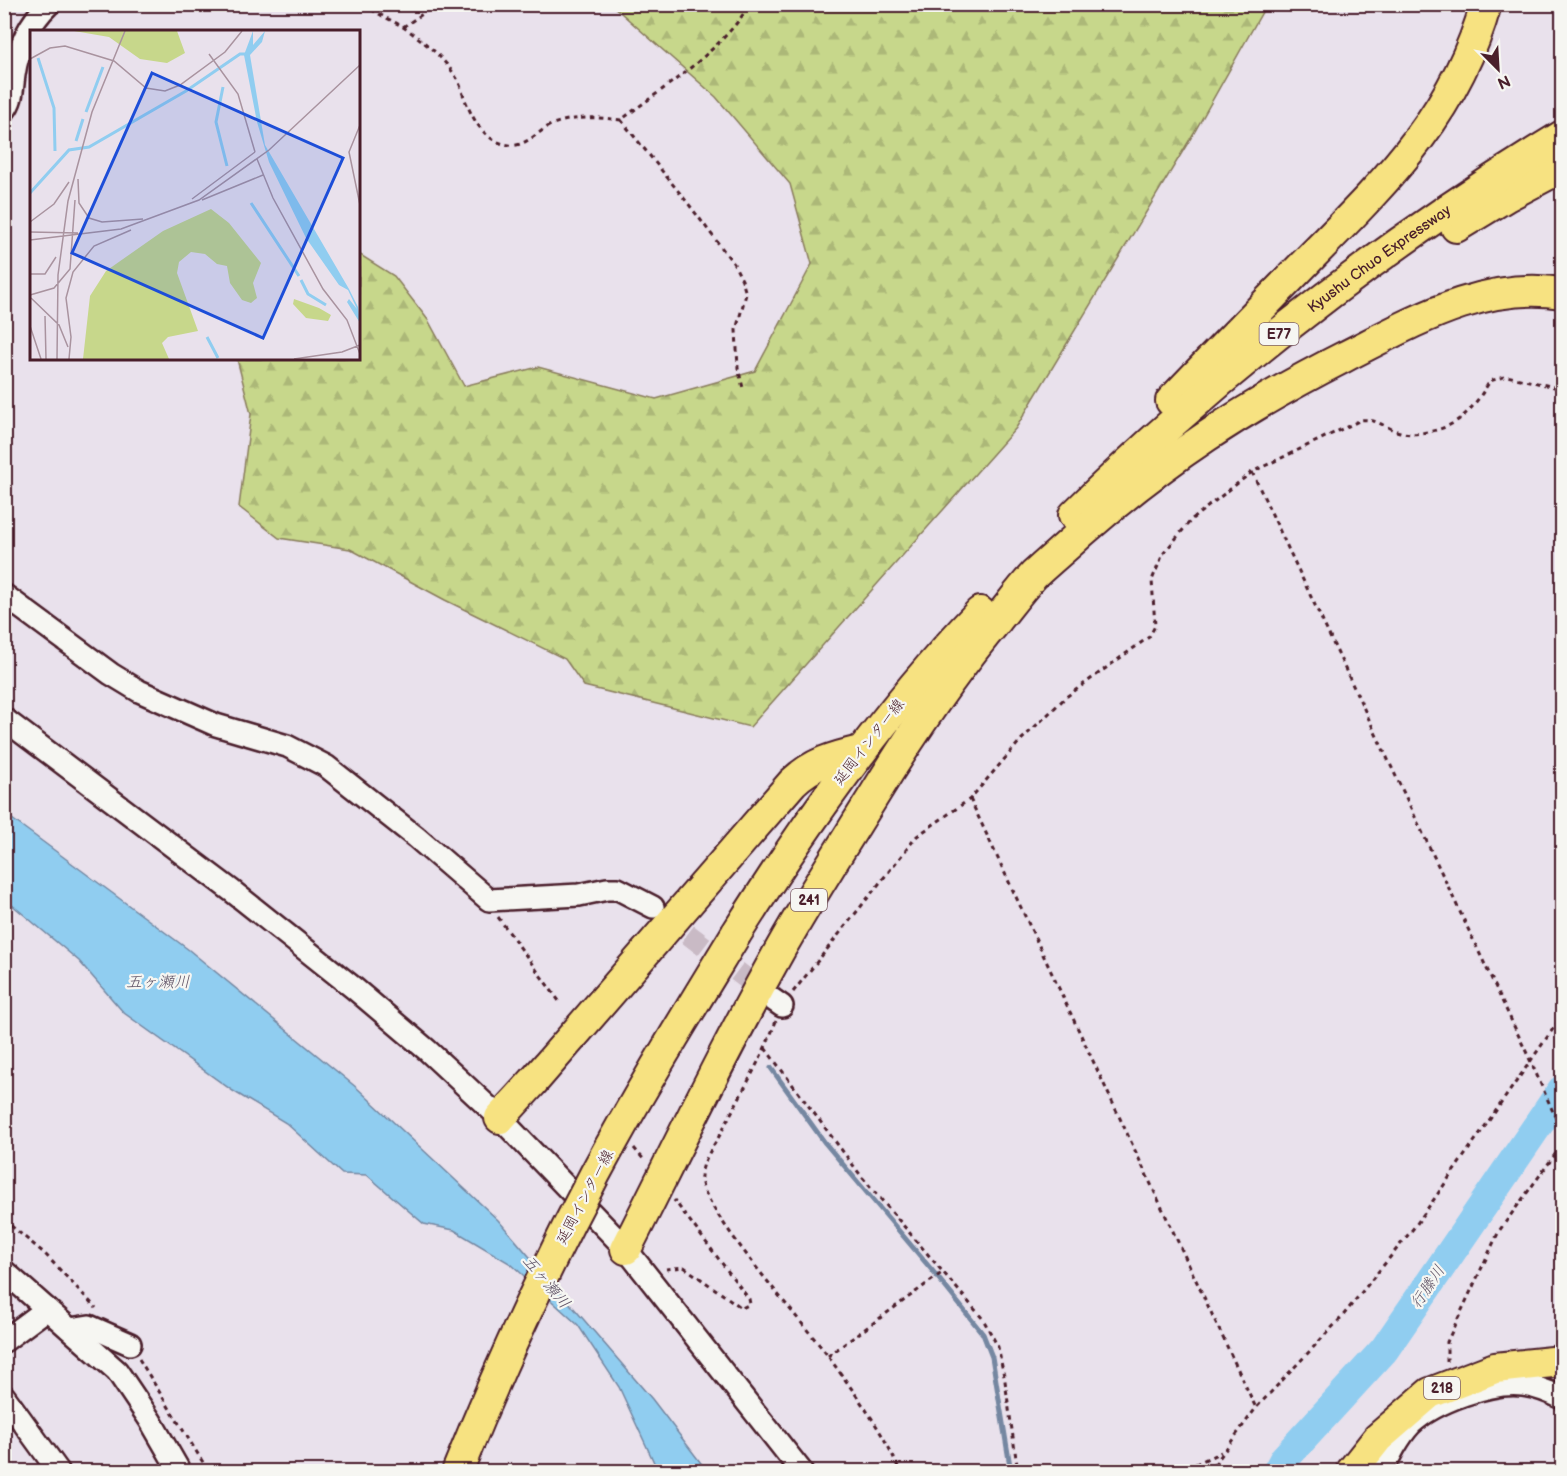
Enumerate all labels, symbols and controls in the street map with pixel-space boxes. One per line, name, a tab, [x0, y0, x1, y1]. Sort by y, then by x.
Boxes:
inset map	[30, 30, 360, 360]
north arrow	[1468, 39, 1528, 99]
text: N	[1494, 70, 1513, 92]
street label: Kyushu Chuo Expressway	[1304, 200, 1455, 317]
road number: E77	[1260, 323, 1298, 345]
street label: 延岡インター線	[829, 695, 909, 789]
road number: 241	[791, 889, 827, 911]
water label: 五ヶ瀬川	[126, 973, 190, 992]
street label: 延岡インター線	[552, 1146, 618, 1248]
water label: 五ヶ瀬川	[518, 1251, 574, 1313]
water label: 行縢川	[1407, 1262, 1449, 1312]
road number: 218	[1424, 1377, 1460, 1399]

